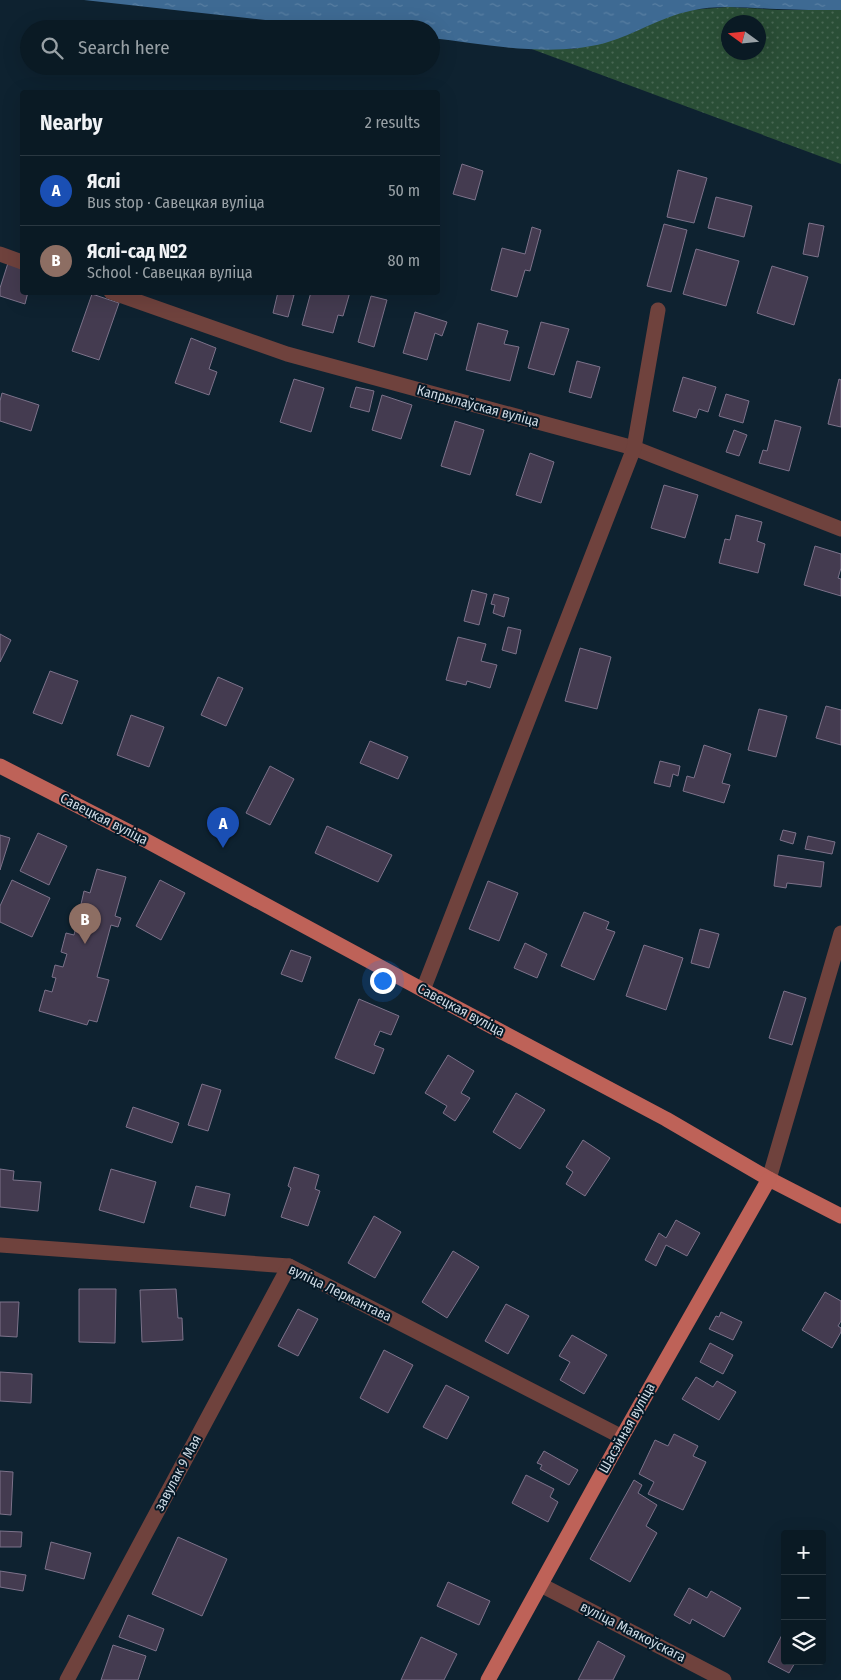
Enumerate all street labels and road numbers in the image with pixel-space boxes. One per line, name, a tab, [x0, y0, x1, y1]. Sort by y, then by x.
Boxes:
street label: Капрылаўская вуліца	[415, 382, 541, 431]
street label: Савецкая вуліца	[57, 790, 151, 849]
street label: Савецкая вуліца	[414, 980, 508, 1040]
street label: вуліца Лермантава	[286, 1261, 394, 1325]
street label: Шасэйная вуліца	[595, 1380, 659, 1476]
street label: завулак 9 Мая	[151, 1432, 205, 1514]
street label: вуліца Маякоўскага	[578, 1598, 689, 1666]

